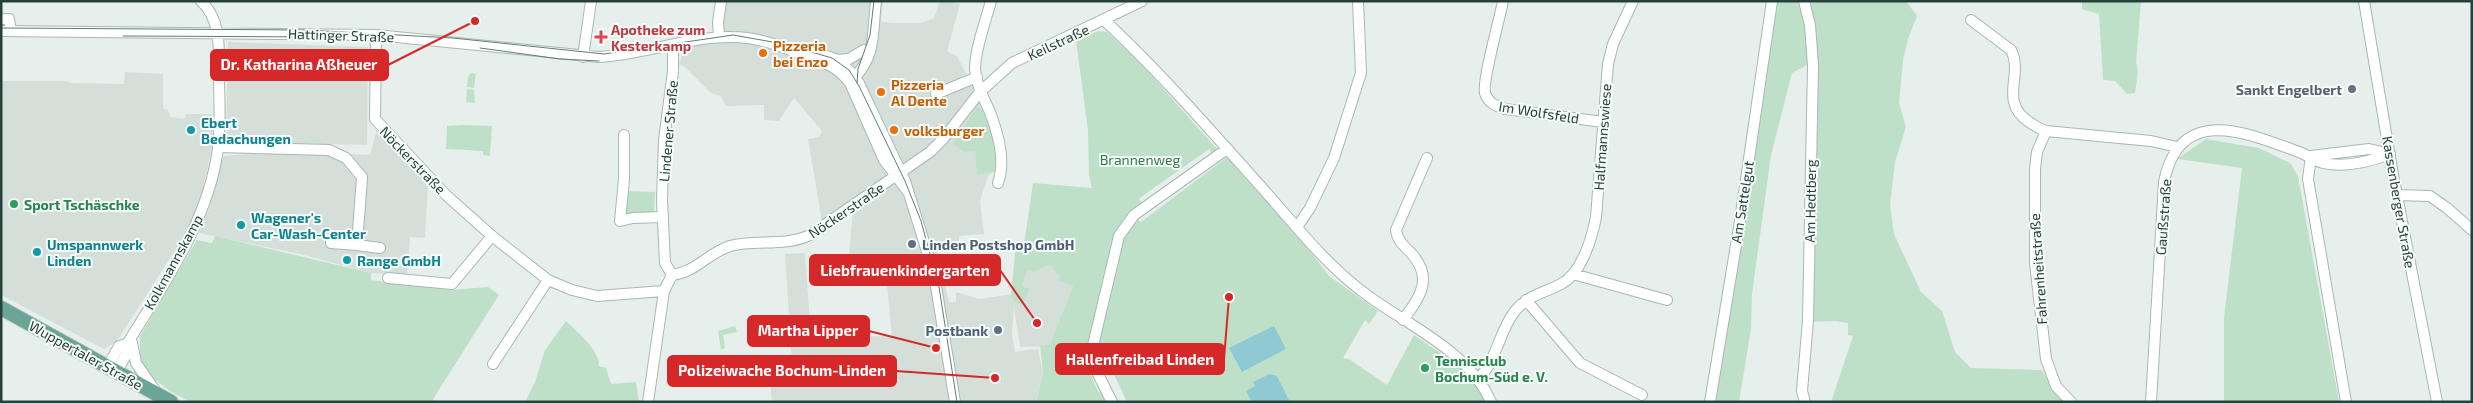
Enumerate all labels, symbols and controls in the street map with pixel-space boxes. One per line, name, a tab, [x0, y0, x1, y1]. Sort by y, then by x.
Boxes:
street label: Keilstraße	[1025, 20, 1091, 64]
place label: Apotheke zum Kesterkamp	[611, 21, 705, 54]
street label: Hattinger Straße	[288, 25, 394, 45]
marker: Apotheke zum Kesterkamp	[595, 31, 607, 43]
place label: Pizzeria bei Enzo	[773, 37, 828, 70]
marker: Pizzeria bei Enzo	[757, 47, 769, 59]
callout: Dr. Katharina Aßheuer	[211, 50, 388, 80]
text: Dr. Katharina Aßheuer	[220, 55, 378, 73]
place label: Pizzeria Al Dente	[891, 76, 947, 109]
street label: Lindener Straße	[655, 80, 681, 182]
place label: Sankt Engelbert	[2236, 81, 2342, 98]
street label: Halfmannswiese	[1590, 83, 1614, 191]
marker: Sankt Engelbert	[2346, 83, 2358, 95]
marker: Pizzeria Al Dente	[875, 86, 887, 98]
street label: Im Wolfsfeld	[1498, 97, 1580, 127]
place label: Ebert Bedachungen	[201, 114, 291, 147]
place label: volksburger	[904, 122, 984, 139]
street label: Nöckerstraße	[377, 123, 449, 197]
marker: Ebert Bedachungen	[185, 124, 197, 136]
marker: volksburger	[888, 124, 900, 136]
street label: Kassenberger Straße	[2379, 135, 2419, 269]
park label: Brannenweg	[1100, 151, 1181, 168]
street label: Am Hedtberg	[1801, 159, 1819, 243]
street label: Am Sattelgut	[1727, 160, 1757, 244]
street label: Gaußstraße	[2152, 178, 2174, 256]
street label: Nöckerstraße	[805, 179, 887, 241]
place label: Sport Tschäschke	[24, 196, 140, 213]
marker: Sport Tschäschke	[8, 198, 20, 210]
place label: Wagener's Car-Wash-Center	[251, 209, 366, 242]
street label: Kolkmannskamp	[140, 212, 206, 312]
street label: Fahrenheitstraße	[2026, 213, 2050, 325]
marker: Wagener's Car-Wash-Center	[235, 219, 247, 231]
place label: Umspannwerk Linden	[47, 236, 143, 269]
place label: Linden Postshop GmbH	[922, 236, 1074, 253]
marker: Linden Postshop GmbH	[906, 238, 918, 250]
marker: Umspannwerk Linden	[31, 246, 43, 258]
place label: Range GmbH	[357, 252, 441, 269]
marker: Range GmbH	[341, 254, 353, 266]
callout: Liebfrauenkindergarten	[810, 255, 1000, 285]
text: Liebfrauenkindergarten	[820, 261, 990, 279]
callout: Martha Lipper	[748, 316, 869, 346]
street label: Wuppertaler Straße	[26, 317, 146, 393]
text: Martha Lipper	[758, 321, 859, 339]
place label: Postbank	[925, 322, 988, 339]
marker: Postbank	[992, 324, 1004, 336]
callout: Hallenfreibad Linden	[1056, 344, 1224, 374]
text: Hallenfreibad Linden	[1066, 350, 1214, 368]
place label: Tennisclub Bochum-Süd e. V.	[1435, 352, 1548, 385]
callout: Polizeiwache Bochum-Linden	[668, 356, 896, 386]
text: Polizeiwache Bochum-Linden	[678, 361, 886, 379]
marker: Tennisclub Bochum-Süd e. V.	[1419, 362, 1431, 374]

